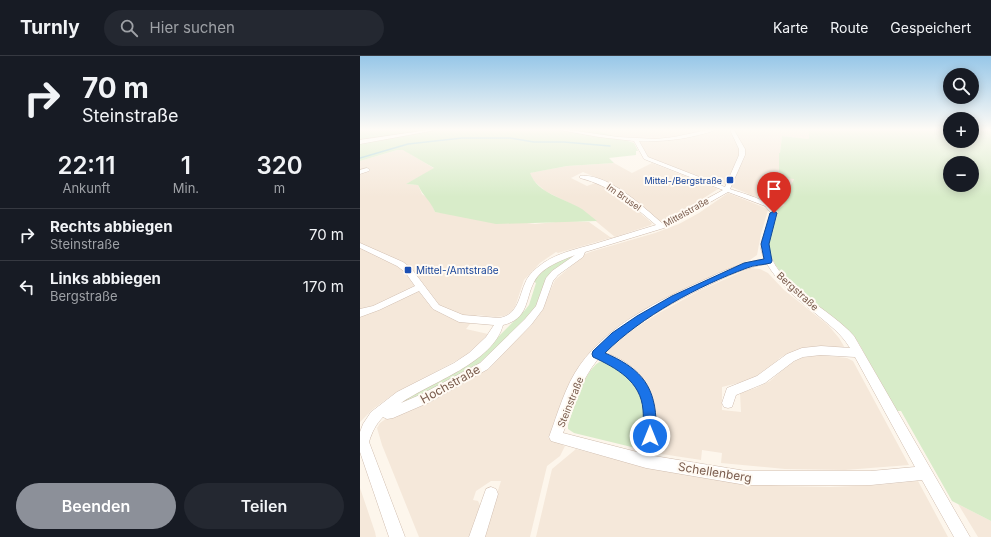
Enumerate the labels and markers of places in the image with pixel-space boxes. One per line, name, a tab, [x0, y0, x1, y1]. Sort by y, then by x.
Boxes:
pin	[757, 172, 791, 213]
place label: Mittel-/Bergstraße	[644, 175, 722, 186]
marker: Mittel-/Bergstraße	[725, 175, 735, 185]
place label: Mittel-/Amtstraße	[416, 264, 499, 276]
marker: Mittel-/Amtstraße	[403, 265, 413, 275]

